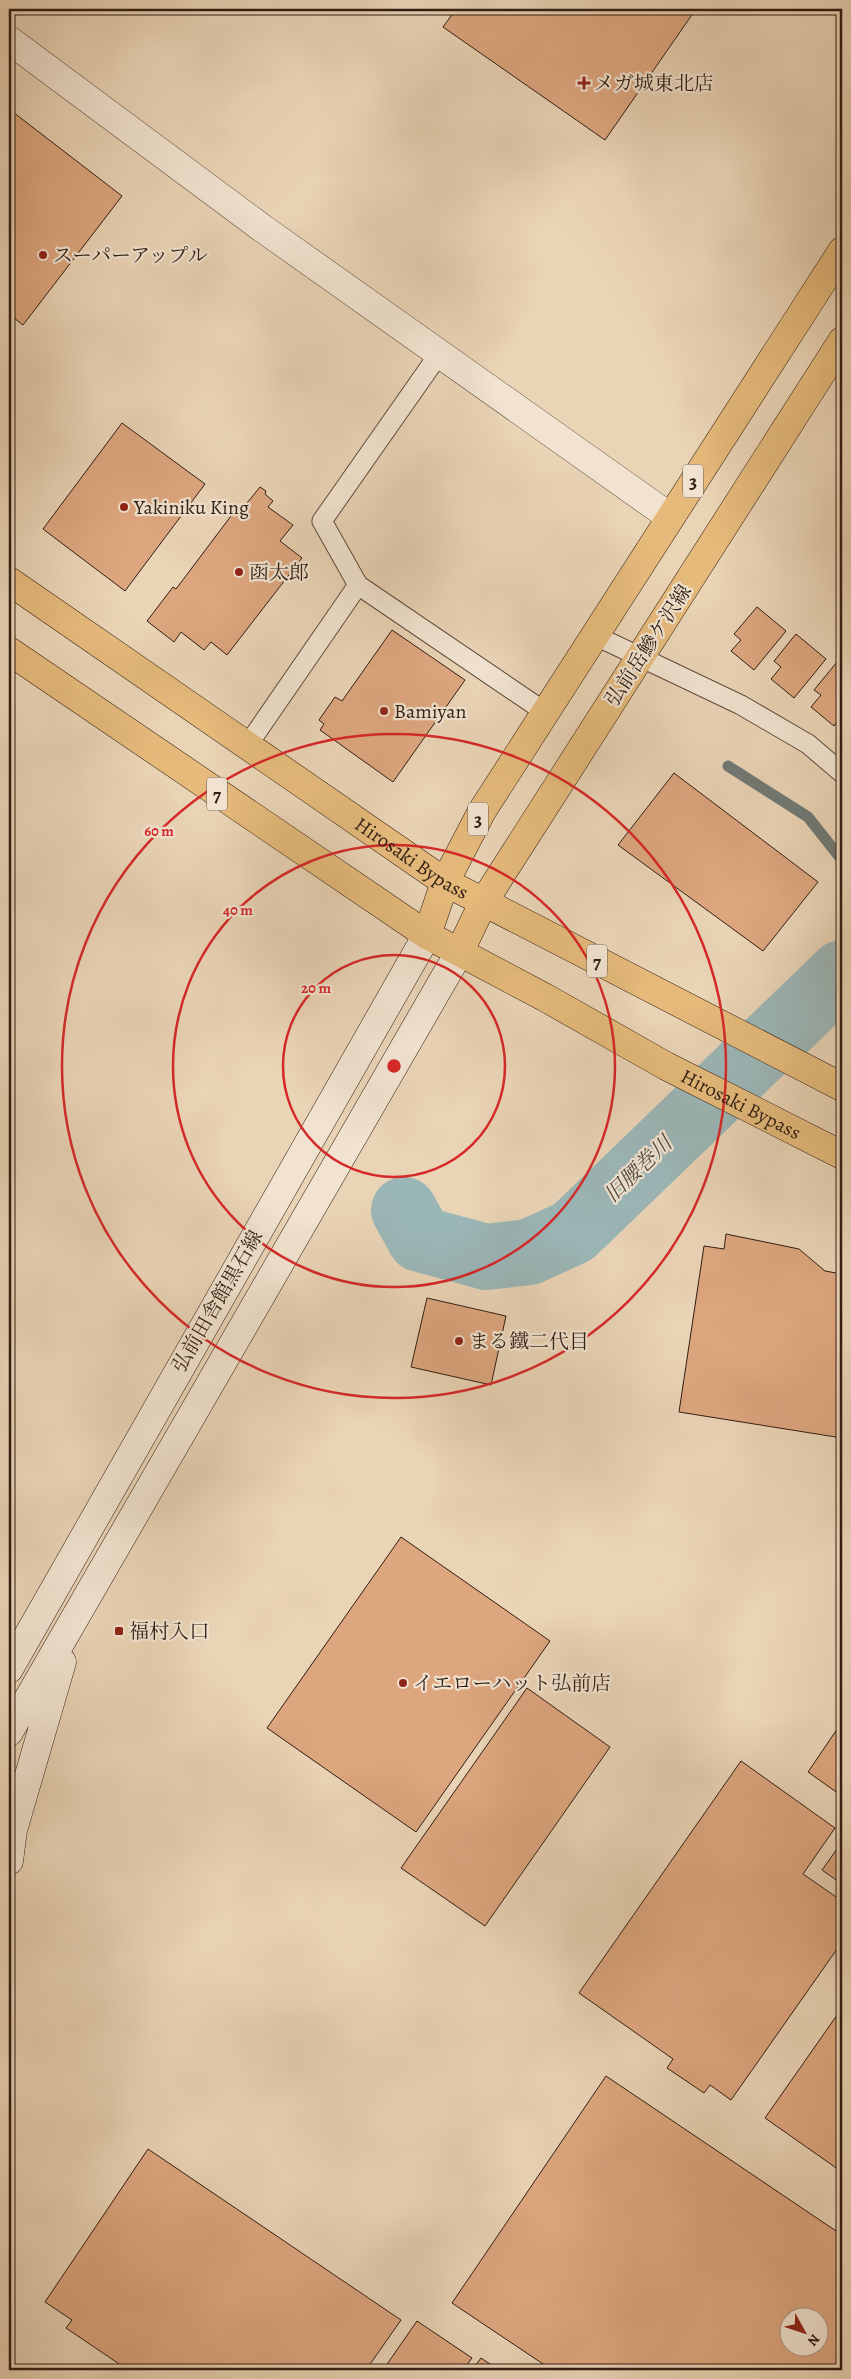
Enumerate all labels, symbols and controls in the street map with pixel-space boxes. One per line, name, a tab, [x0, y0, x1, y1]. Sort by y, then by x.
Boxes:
place label: メガ城東北店	[594, 70, 714, 97]
marker: メガ城東北店	[578, 77, 590, 89]
place label: スーパーアップル	[53, 242, 208, 269]
marker: スーパーアップル	[37, 249, 49, 261]
road number: 3	[683, 464, 703, 498]
place label: Yakiniku King	[133, 494, 249, 521]
marker: Yakiniku King	[118, 501, 130, 513]
place label: 函太郎	[249, 559, 309, 586]
marker: 函太郎	[233, 566, 245, 578]
street label: 弘前岳鰺ケ沢線	[599, 579, 698, 711]
place label: Bamiyan	[394, 698, 466, 725]
marker: Bamiyan	[378, 705, 390, 717]
road number: 7	[207, 778, 227, 811]
road number: 3	[468, 802, 488, 836]
street label: Hirosaki Bypass	[349, 811, 473, 906]
text: 60 m	[144, 821, 174, 841]
text: 40 m	[223, 900, 253, 920]
road number: 7	[587, 944, 607, 978]
text: 20 m	[301, 978, 331, 998]
centre of rings	[385, 1057, 403, 1075]
street label: Hirosaki Bypass	[676, 1063, 806, 1146]
water label: 旧腰巻川	[598, 1128, 679, 1208]
street label: 弘前田舎館黒石線	[166, 1225, 269, 1377]
place label: まる鐵二代目	[469, 1328, 589, 1355]
marker: まる鐵二代目	[453, 1335, 465, 1347]
place label: 福村入口	[129, 1618, 209, 1645]
marker: 福村入口	[113, 1625, 125, 1637]
place label: イエローハット弘前店	[413, 1670, 611, 1697]
marker: イエローハット弘前店	[397, 1677, 409, 1689]
north arrow	[778, 2306, 828, 2356]
text: N	[803, 2330, 824, 2350]

